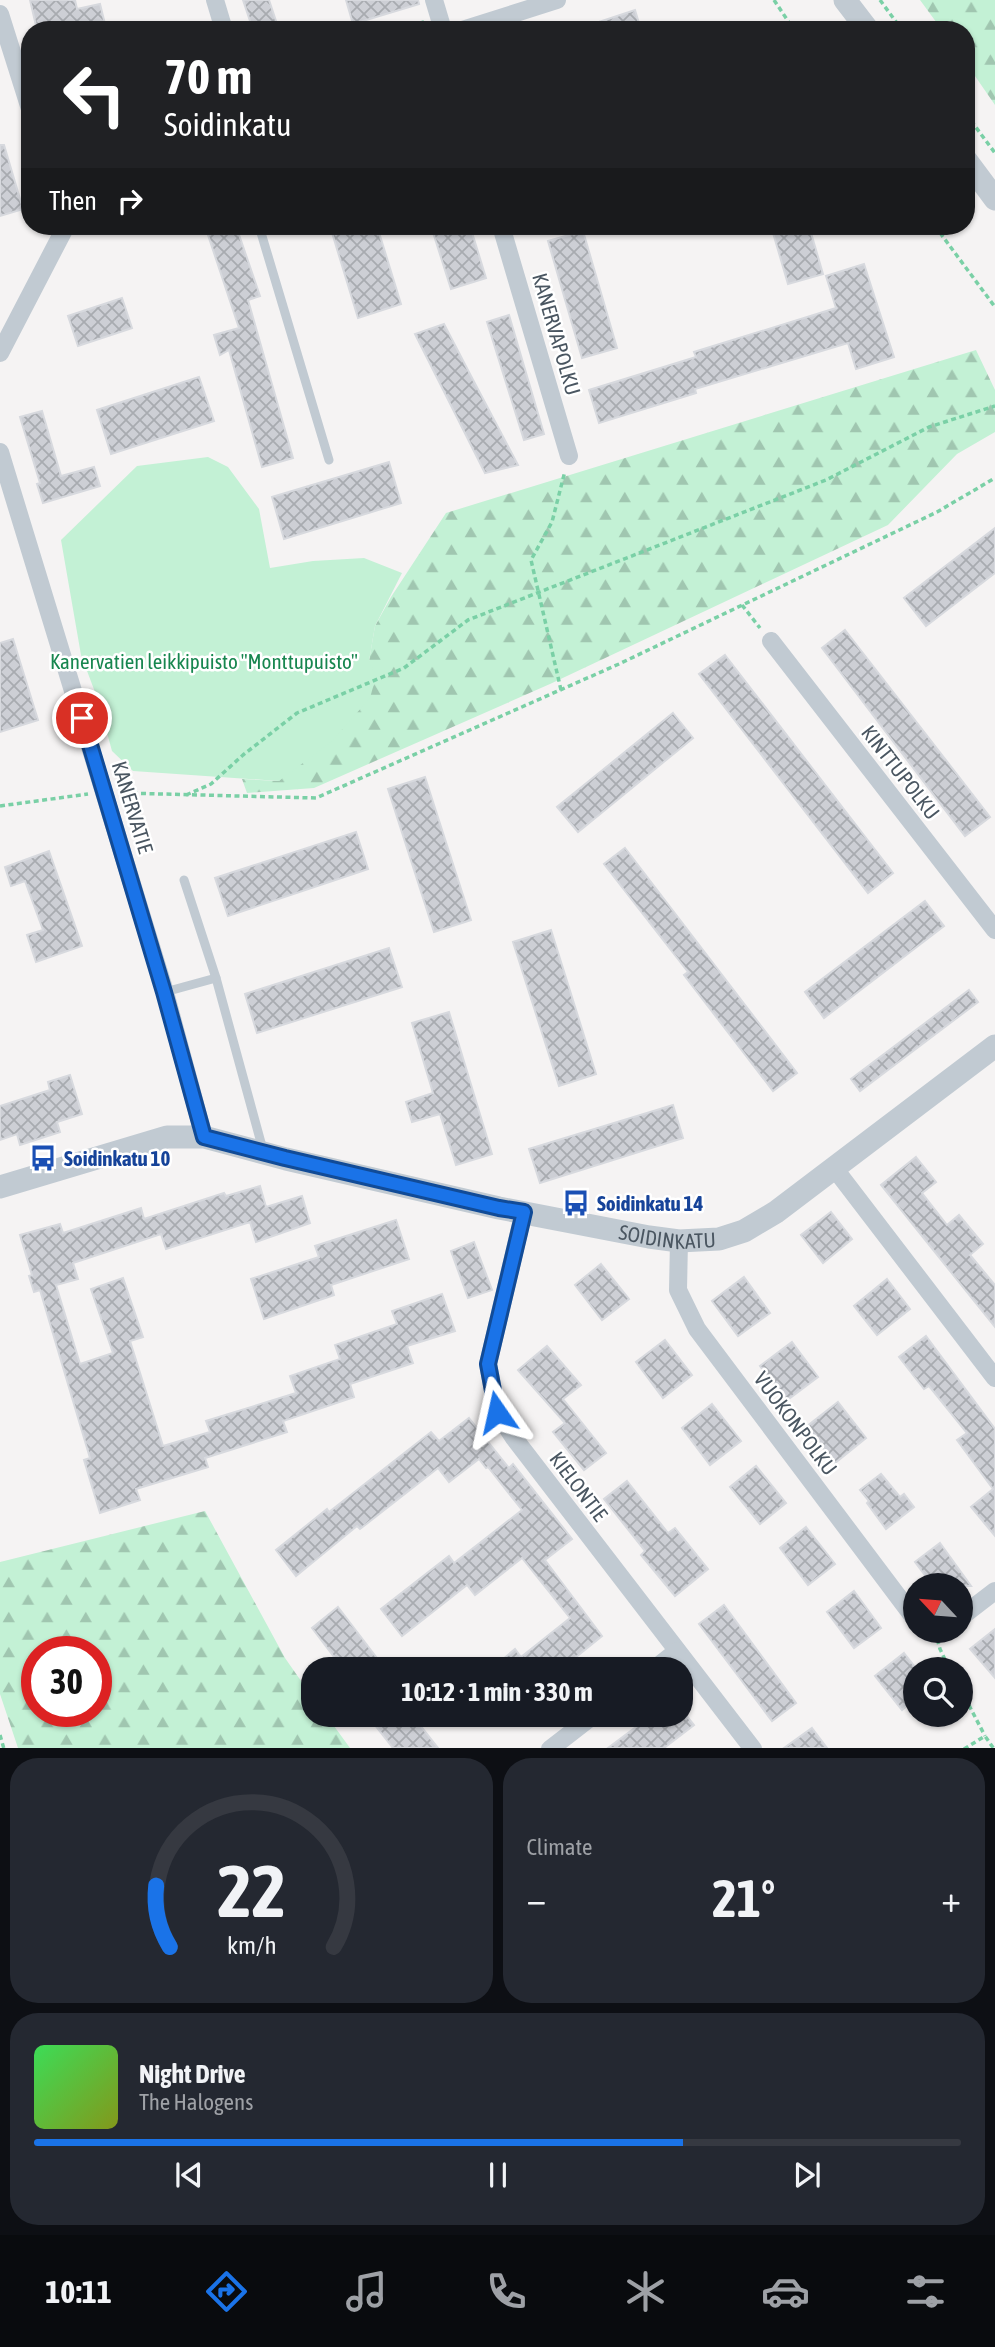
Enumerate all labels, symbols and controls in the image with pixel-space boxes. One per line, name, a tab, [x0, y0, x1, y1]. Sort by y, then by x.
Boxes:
text: 70 m	[164, 48, 252, 104]
icon: left	[49, 49, 140, 140]
text: Soidinkatu	[164, 106, 292, 143]
icon: right	[111, 182, 149, 220]
text: Then	[49, 186, 97, 216]
street label: KANERVAPOLKU	[528, 270, 586, 398]
park label: Kanervatien leikkipuisto "Monttupuisto"	[50, 649, 358, 673]
pin	[52, 688, 112, 748]
icon: arrive	[63, 699, 101, 737]
street label: KINTTUPOLKU	[857, 720, 945, 824]
street label: KANERVATIE	[108, 758, 158, 856]
bus stop icon: Soidinkatu 10	[28, 1143, 58, 1173]
place label: Soidinkatu 10	[64, 1146, 170, 1170]
bus stop icon: Soidinkatu 14	[561, 1188, 591, 1218]
place label: Soidinkatu 14	[597, 1191, 703, 1215]
street label: SOIDINKATU	[617, 1219, 716, 1253]
street label: VUOKONPOLKU	[750, 1367, 842, 1479]
position arrow	[460, 1375, 534, 1449]
street label: KIELONTIE	[545, 1447, 613, 1525]
north arrow	[903, 1573, 973, 1643]
map controls	[903, 1573, 973, 1727]
speed limit sign: 30	[21, 1636, 112, 1727]
button: search	[903, 1657, 973, 1727]
text: 10:12 · 1 min · 330 m	[401, 1677, 593, 1707]
text: Climate	[527, 1834, 592, 1860]
text: 22	[217, 1849, 285, 1932]
text: 21°	[712, 1868, 775, 1928]
text: −	[527, 1877, 546, 1920]
text: +	[941, 1877, 961, 1920]
text: km/h	[226, 1930, 276, 1958]
text: Night Drive	[139, 2059, 246, 2089]
text: The Halogens	[139, 2089, 253, 2115]
icon: previous	[170, 2156, 208, 2194]
icon: pause	[479, 2156, 517, 2194]
icon: next	[788, 2156, 826, 2194]
icon: directions	[202, 2267, 251, 2316]
icon: music	[342, 2267, 391, 2316]
icon: phone	[482, 2267, 531, 2316]
icon: climate	[621, 2267, 670, 2316]
icon: car	[761, 2267, 810, 2316]
icon: filters	[901, 2267, 950, 2316]
text: 10:11	[45, 2273, 112, 2310]

